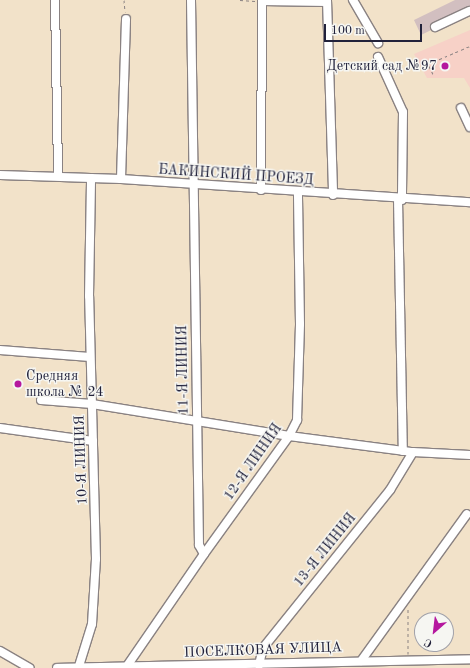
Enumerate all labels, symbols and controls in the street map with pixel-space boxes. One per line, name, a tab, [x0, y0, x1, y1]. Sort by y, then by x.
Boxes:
scale bar	[326, 16, 424, 42]
text: 100 m	[331, 25, 365, 37]
place label: Детский сад №97	[326, 58, 437, 74]
marker: Детский сад №97	[440, 61, 450, 71]
street label: БАКИНСКИЙ ПРОЕЗД	[158, 161, 314, 189]
street label: 11-Я ЛИНИЯ	[174, 325, 192, 415]
place label: Средняя школа № 24	[26, 368, 104, 400]
marker: Средняя школа № 24	[13, 379, 23, 389]
street label: 10-Я ЛИНИЯ	[71, 415, 91, 505]
street label: 12-Я ЛИНИЯ	[220, 420, 286, 504]
street label: 13-Я ЛИНИЯ	[290, 510, 360, 590]
north arrow	[414, 612, 454, 652]
text: С	[423, 636, 434, 649]
street label: ПОСЕЛКОВАЯ УЛИЦА	[184, 639, 342, 661]

